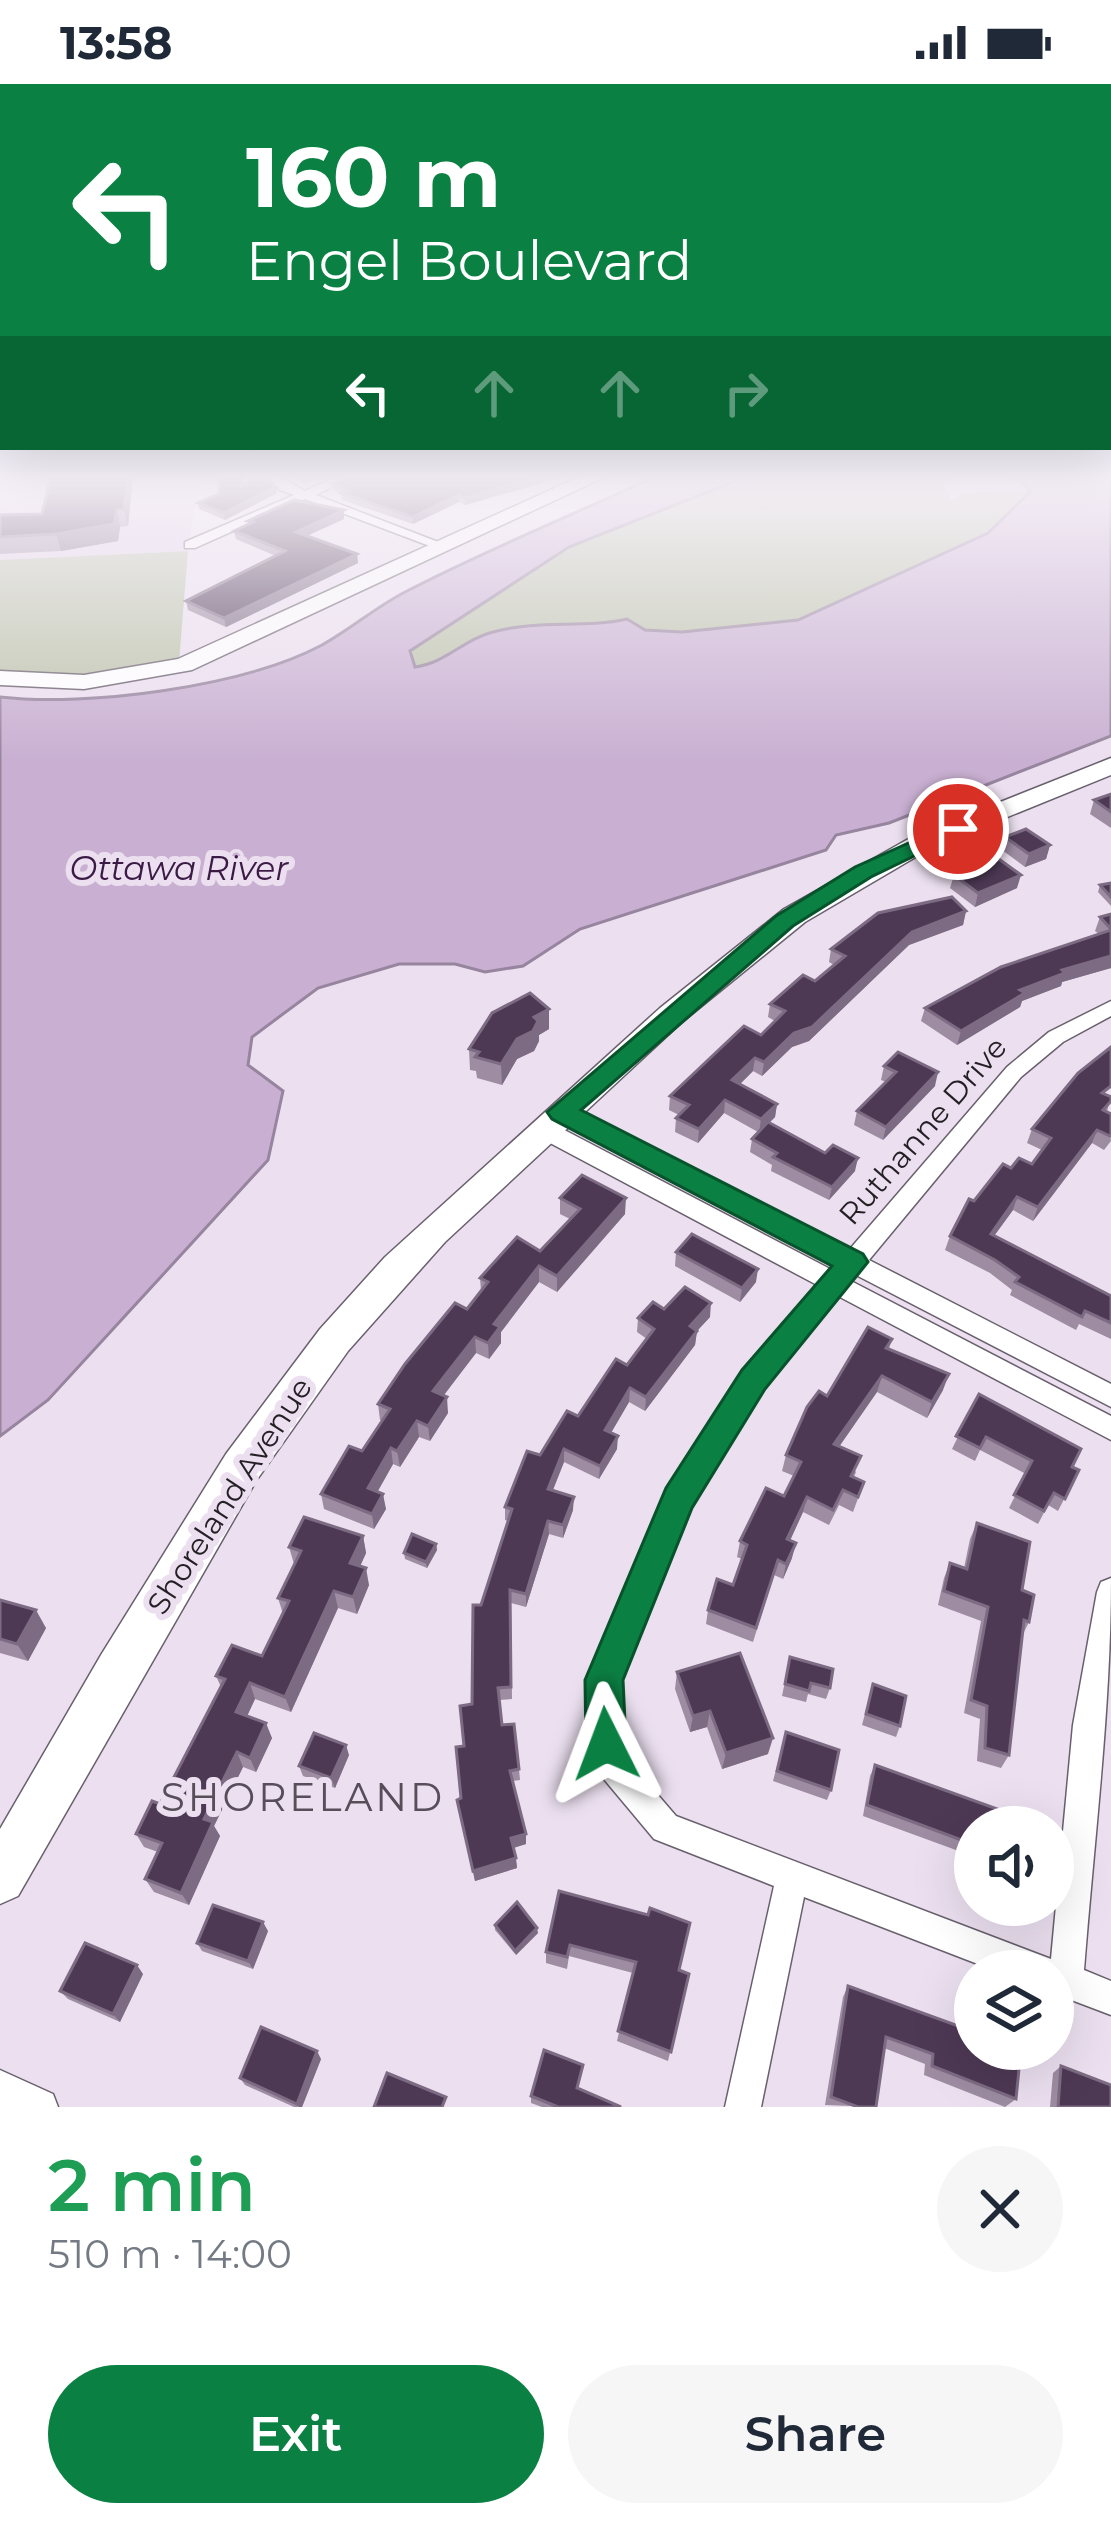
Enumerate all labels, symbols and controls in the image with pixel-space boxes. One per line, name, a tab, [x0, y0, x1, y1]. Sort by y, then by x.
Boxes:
text: 13:58	[60, 15, 173, 70]
text: 160 m	[246, 126, 501, 228]
icon: left	[48, 132, 204, 288]
text: Engel Boulevard	[246, 228, 692, 294]
icon: left	[335, 360, 401, 426]
icon: ahead	[461, 360, 527, 426]
icon: ahead	[587, 360, 653, 426]
icon: right	[713, 360, 779, 426]
pin	[907, 778, 1009, 880]
icon: arrive	[925, 796, 991, 862]
water label: Ottawa River	[70, 848, 289, 888]
street label: Ruthanne Drive	[831, 1029, 1014, 1232]
street label: Shoreland Avenue	[139, 1370, 320, 1621]
position arrow	[543, 1681, 669, 1807]
district label: SHORELAND	[161, 1773, 445, 1821]
map controls	[954, 1806, 1074, 2070]
button: sound	[954, 1806, 1074, 1926]
button: layers	[954, 1950, 1074, 2070]
text: 2 min	[48, 2141, 256, 2229]
button: close	[937, 2146, 1063, 2272]
text: 510 m · 14:00	[48, 2230, 292, 2278]
button: Exit	[48, 2365, 544, 2503]
button: Share	[568, 2365, 1063, 2503]

